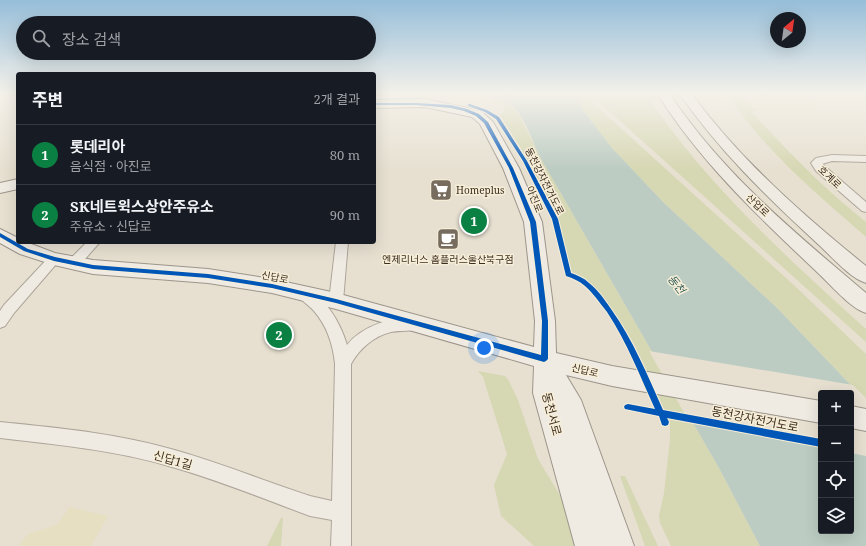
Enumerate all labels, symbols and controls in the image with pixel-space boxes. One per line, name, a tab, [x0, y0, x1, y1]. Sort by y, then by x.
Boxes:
north arrow	[770, 12, 806, 48]
search box	[16, 16, 376, 60]
icon: search	[30, 27, 52, 49]
text: 장소 검색	[62, 29, 121, 49]
text: 주변	[32, 88, 63, 111]
text: 2개 결과	[313, 90, 360, 108]
text: 롯데리아	[70, 136, 125, 156]
street label: 동천강자전거도로	[522, 145, 568, 217]
text: 1	[41, 146, 49, 164]
text: 80 m	[330, 146, 360, 164]
text: 음식점 · 아진로	[70, 157, 152, 175]
street label: 호계로	[815, 162, 845, 192]
supermarket icon: Homeplus	[428, 177, 454, 203]
place label: Homeplus	[456, 183, 505, 197]
street label: 아진로	[523, 184, 547, 214]
street label: 산업로	[743, 190, 773, 220]
text: SK네트윅스상안주유소	[70, 196, 214, 216]
text: 2	[41, 206, 49, 224]
text: 90 m	[330, 206, 360, 224]
pin: 1	[461, 206, 487, 236]
text: 주유소 · 신답로	[70, 217, 152, 235]
cafe icon: 엔제리너스 홈플러스울산북구점	[435, 226, 461, 252]
place label: 엔제리너스 홈플러스울산북구점	[382, 252, 514, 266]
street label: 신답로	[260, 267, 290, 287]
water label: 동천	[665, 271, 690, 298]
pin: 2	[266, 320, 292, 350]
your location	[474, 338, 494, 358]
street label: 신답로	[570, 360, 600, 380]
street label: 동천서로	[538, 390, 566, 438]
map controls	[818, 390, 854, 534]
button: +	[818, 390, 854, 426]
street label: 동천강자전거도로	[710, 402, 800, 436]
button: −	[818, 426, 854, 462]
street label: 신답1길	[152, 446, 194, 474]
button: locate	[818, 462, 854, 498]
button: layers	[818, 498, 854, 534]

